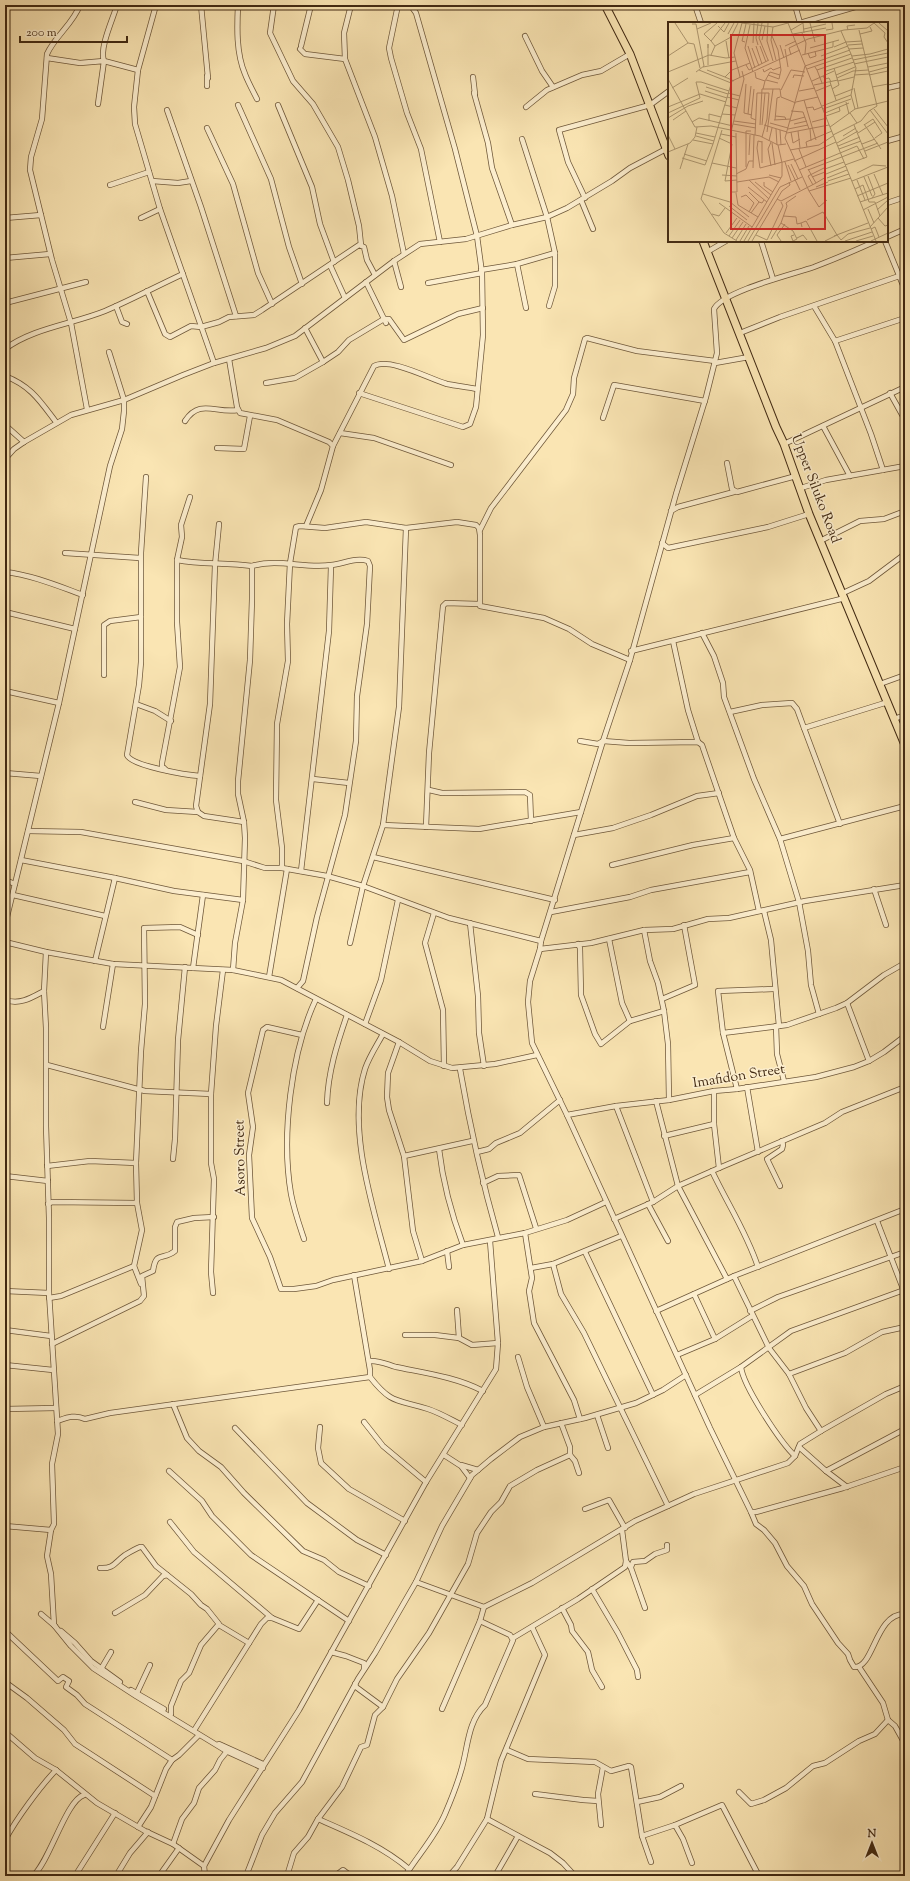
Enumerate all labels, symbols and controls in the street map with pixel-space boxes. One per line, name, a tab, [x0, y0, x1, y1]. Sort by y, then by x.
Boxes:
scale bar	[20, 18, 127, 44]
inset map	[668, 22, 888, 242]
text: 200 m	[26, 24, 57, 42]
street label: Upper Siluko Road	[785, 432, 845, 546]
street label: Imafidon Street	[691, 1060, 787, 1094]
street label: Asoro Street	[230, 1119, 252, 1196]
north arrow	[852, 1823, 892, 1863]
text: N	[867, 1826, 877, 1842]

